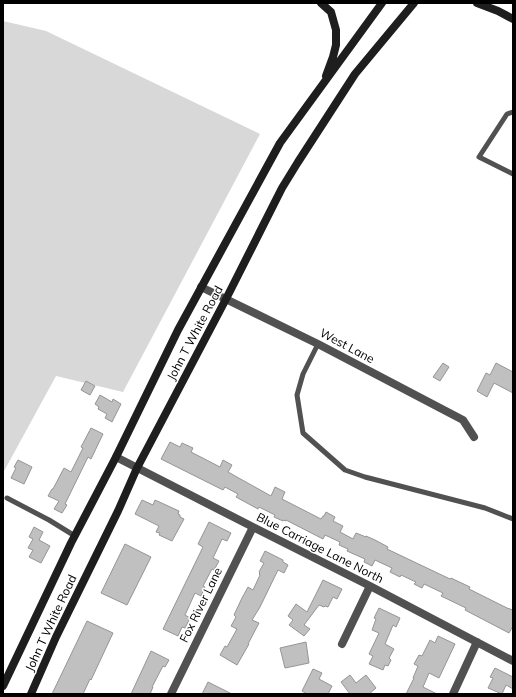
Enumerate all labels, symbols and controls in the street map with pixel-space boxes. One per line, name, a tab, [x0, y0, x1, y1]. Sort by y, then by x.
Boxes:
street label: John T White Road	[163, 283, 226, 383]
street label: West Lane	[317, 325, 377, 366]
street label: Blue Carriage Lane North	[254, 509, 386, 586]
street label: Fox River Lane	[176, 565, 225, 645]
street label: John T White Road	[22, 572, 79, 673]

